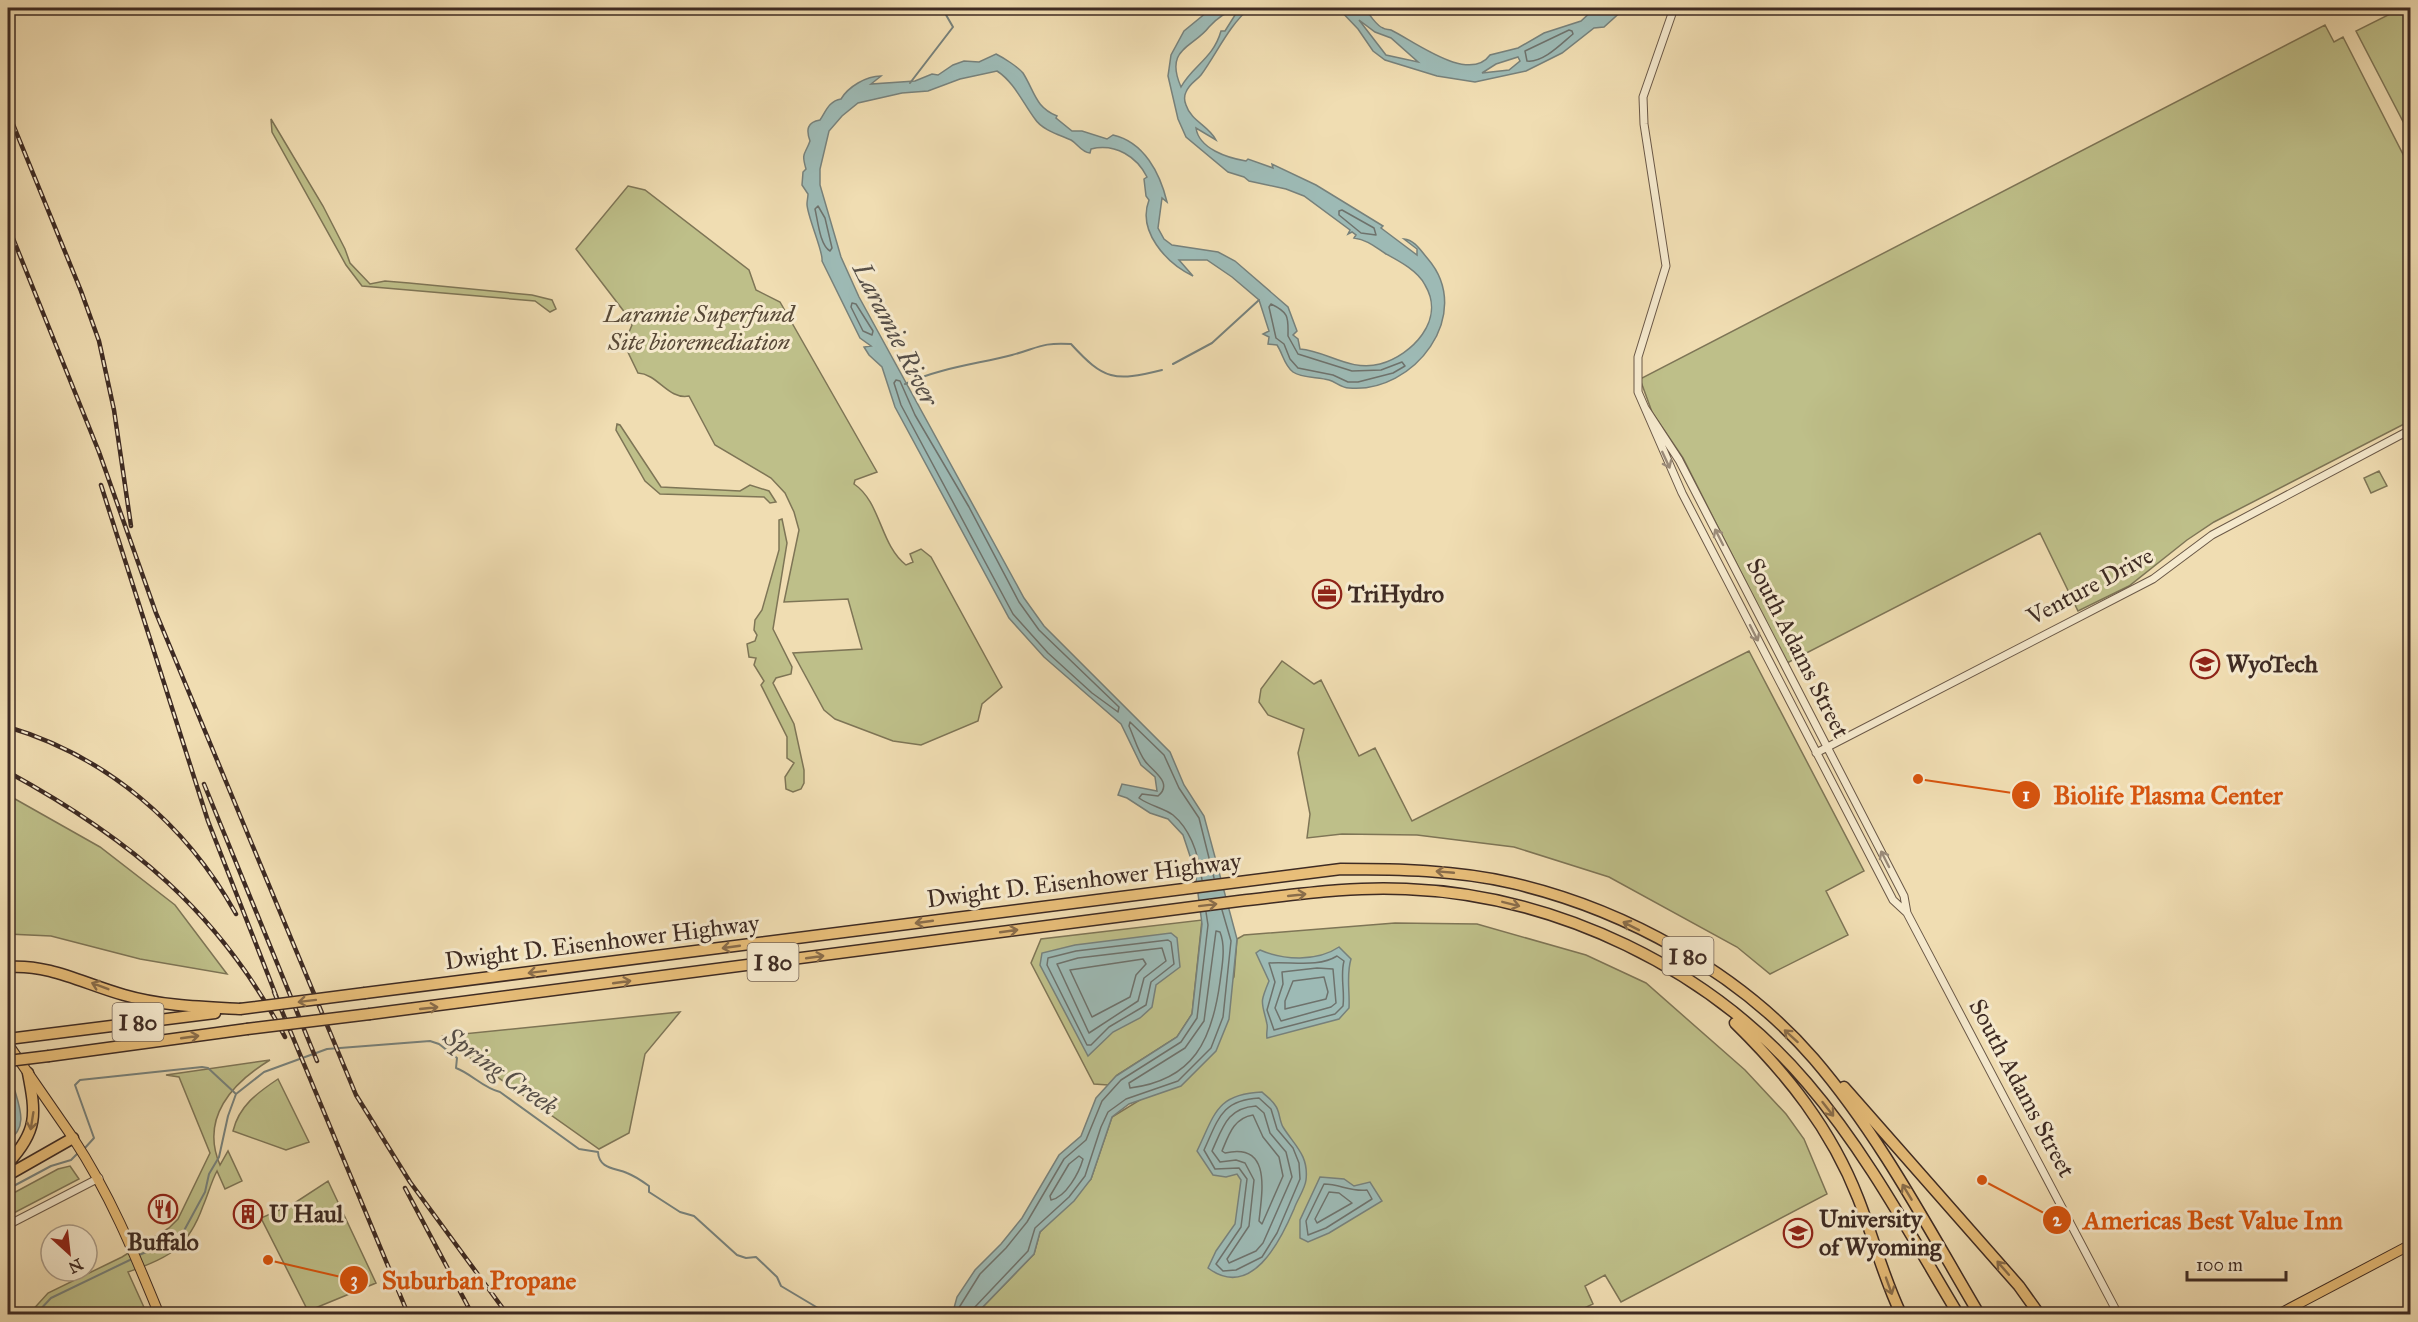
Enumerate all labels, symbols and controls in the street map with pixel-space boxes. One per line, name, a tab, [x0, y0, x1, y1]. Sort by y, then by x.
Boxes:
water label: Laramie River	[846, 256, 946, 412]
park label: Laramie Superfund Site bioremediation	[602, 299, 796, 357]
one-way arrow	[1660, 450, 1672, 468]
one-way arrow	[1713, 528, 1724, 546]
street label: Venture Drive	[2021, 540, 2158, 632]
street label: South Adams Street	[1740, 553, 1856, 743]
office icon: TriHydro	[1311, 578, 1343, 610]
place label: TriHydro	[1347, 579, 1444, 609]
one-way arrow	[1749, 624, 1760, 642]
school or university icon: WyoTech	[2189, 648, 2221, 680]
place label: WyoTech	[2226, 649, 2319, 679]
callout: Biolife Plasma Center	[2011, 773, 2295, 817]
text: Biolife Plasma Center	[2053, 779, 2284, 811]
text: 1	[2022, 784, 2030, 806]
street label: Dwight D. Eisenhower Highway	[925, 846, 1244, 914]
one-way arrow	[1879, 851, 1890, 869]
one-way arrow	[1435, 867, 1455, 878]
one-way arrow	[1287, 889, 1307, 900]
one-way arrow	[1197, 899, 1217, 910]
one-way arrow	[1502, 899, 1521, 911]
street label: Dwight D. Eisenhower Highway	[443, 908, 762, 976]
one-way arrow	[915, 916, 934, 927]
one-way arrow	[1623, 920, 1640, 932]
one-way arrow	[998, 926, 1018, 937]
road number: I 80	[1662, 937, 1714, 975]
one-way arrow	[721, 942, 741, 953]
road number: I 80	[748, 943, 798, 981]
one-way arrow	[805, 951, 825, 962]
one-way arrow	[528, 967, 548, 978]
one-way arrow	[612, 977, 631, 988]
one-way arrow	[91, 980, 110, 991]
street label: South Adams Street	[1962, 994, 2082, 1183]
one-way arrow	[298, 995, 317, 1006]
one-way arrow	[418, 1002, 438, 1013]
road number: I 80	[112, 1003, 164, 1041]
water label: Spring Creek	[436, 1019, 565, 1123]
one-way arrow	[1784, 1029, 1799, 1043]
one-way arrow	[180, 1031, 200, 1042]
one-way arrow	[1821, 1100, 1834, 1116]
one-way arrow	[26, 1111, 37, 1131]
one-way arrow	[1900, 1184, 1912, 1201]
restaurant icon: Buffalo	[147, 1193, 179, 1225]
building icon: U Haul	[232, 1198, 264, 1230]
callout: Americas Best Value Inn	[2042, 1198, 2355, 1242]
place label: U Haul	[269, 1199, 344, 1229]
place label: University of Wyoming	[1819, 1204, 1942, 1262]
text: Americas Best Value Inn	[2081, 1204, 2343, 1236]
text: 2	[2053, 1209, 2063, 1231]
school or university icon: University of Wyoming	[1782, 1217, 1814, 1249]
north arrow	[39, 1223, 99, 1283]
place label: Buffalo	[127, 1227, 199, 1257]
scale bar	[2187, 1244, 2286, 1282]
text: N	[65, 1254, 86, 1278]
text: 100 m	[2196, 1254, 2243, 1276]
callout: Suburban Propane	[339, 1258, 588, 1302]
one-way arrow	[1996, 1261, 2010, 1276]
text: Suburban Propane	[382, 1264, 577, 1296]
text: 3	[350, 1269, 358, 1292]
one-way arrow	[1885, 1277, 1896, 1295]

